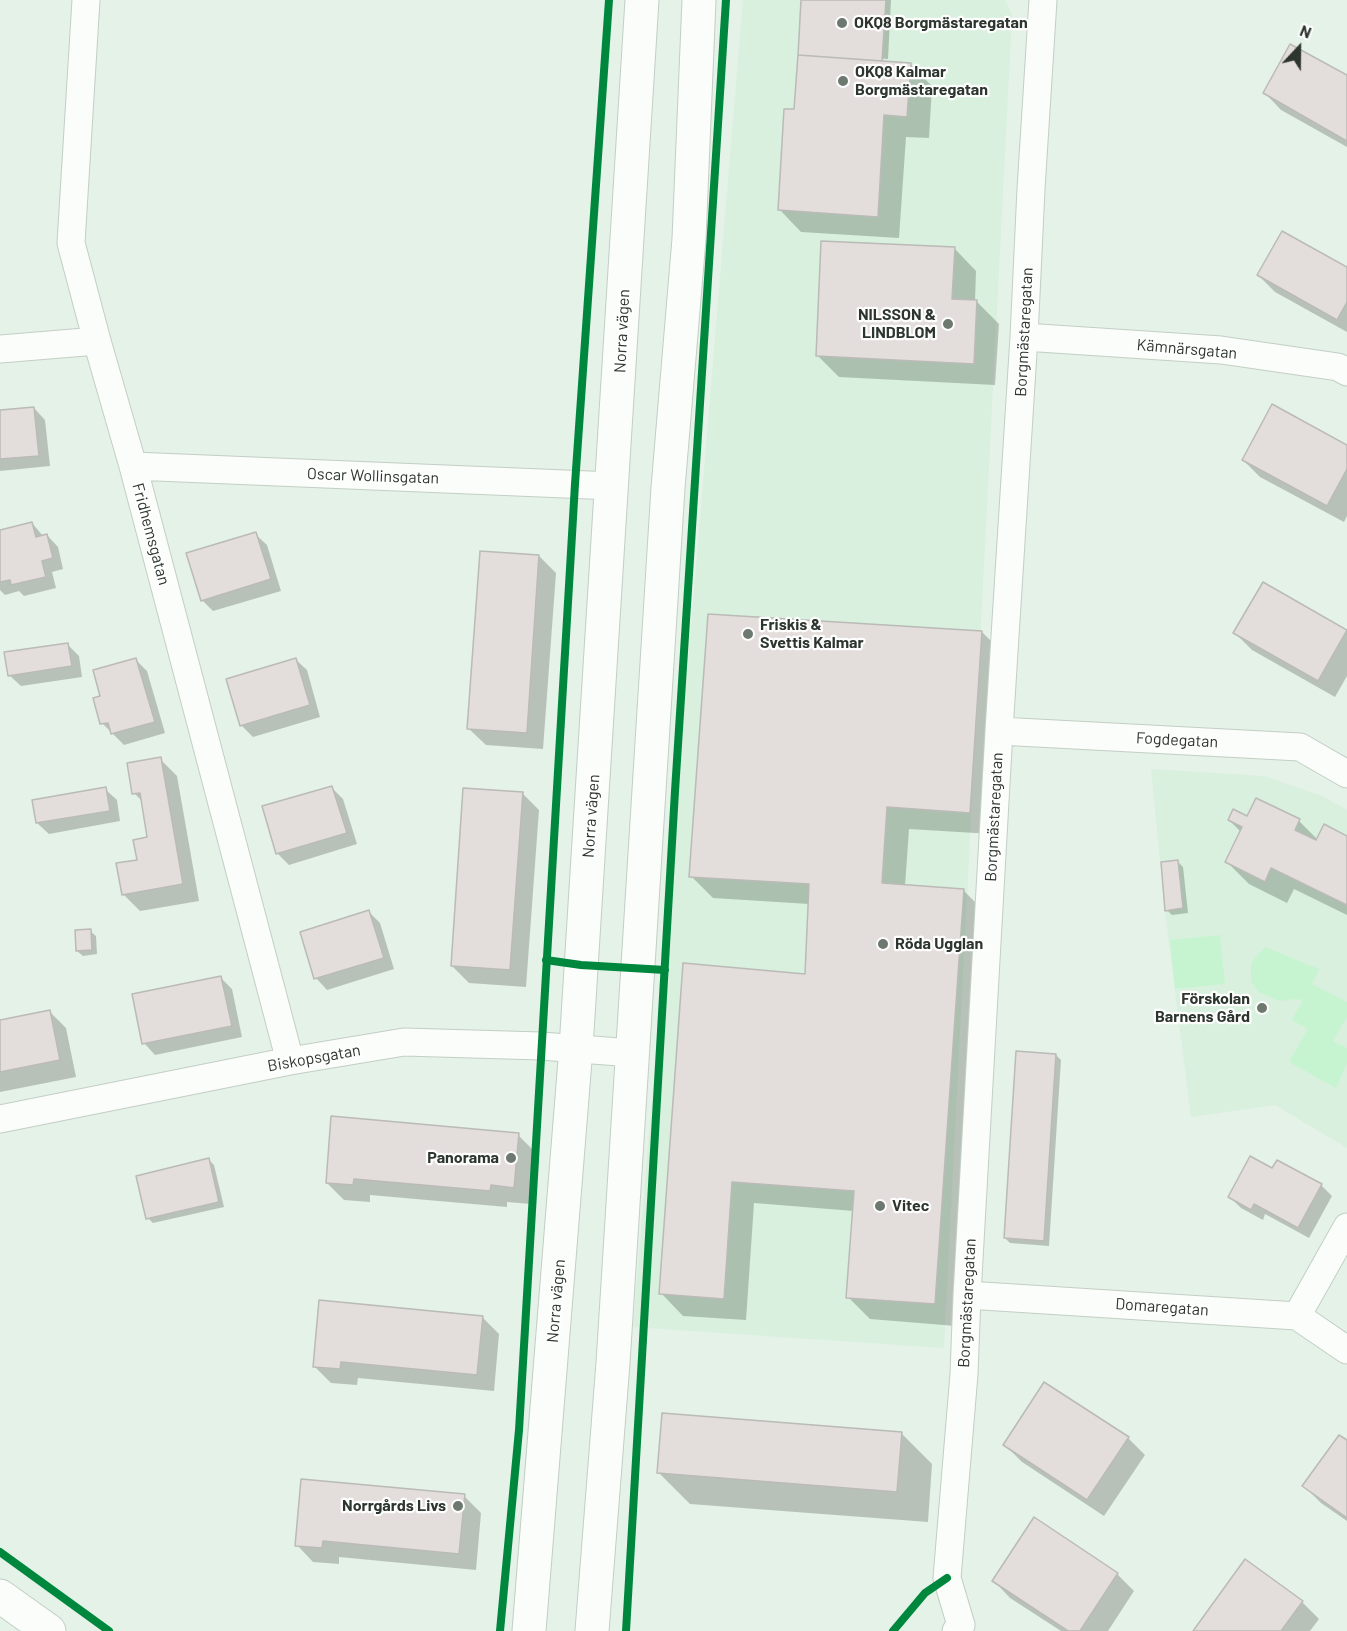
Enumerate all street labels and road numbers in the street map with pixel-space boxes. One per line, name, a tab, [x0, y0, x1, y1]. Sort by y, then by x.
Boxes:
street label: Borgmästaregatan	[1011, 267, 1037, 397]
street label: Norra vägen	[610, 289, 634, 373]
street label: Kämnärsgatan	[1136, 335, 1238, 363]
street label: Oscar Wollinsgatan	[307, 464, 439, 488]
street label: Fridhemsgatan	[128, 481, 174, 587]
street label: Fogdegatan	[1135, 728, 1219, 752]
street label: Borgmästaregatan	[981, 752, 1007, 882]
street label: Norra vägen	[578, 774, 604, 858]
street label: Biskopsgatan	[266, 1040, 362, 1076]
street label: Borgmästaregatan	[954, 1238, 980, 1368]
street label: Norra vägen	[543, 1258, 569, 1344]
street label: Domaregatan	[1115, 1294, 1209, 1320]

